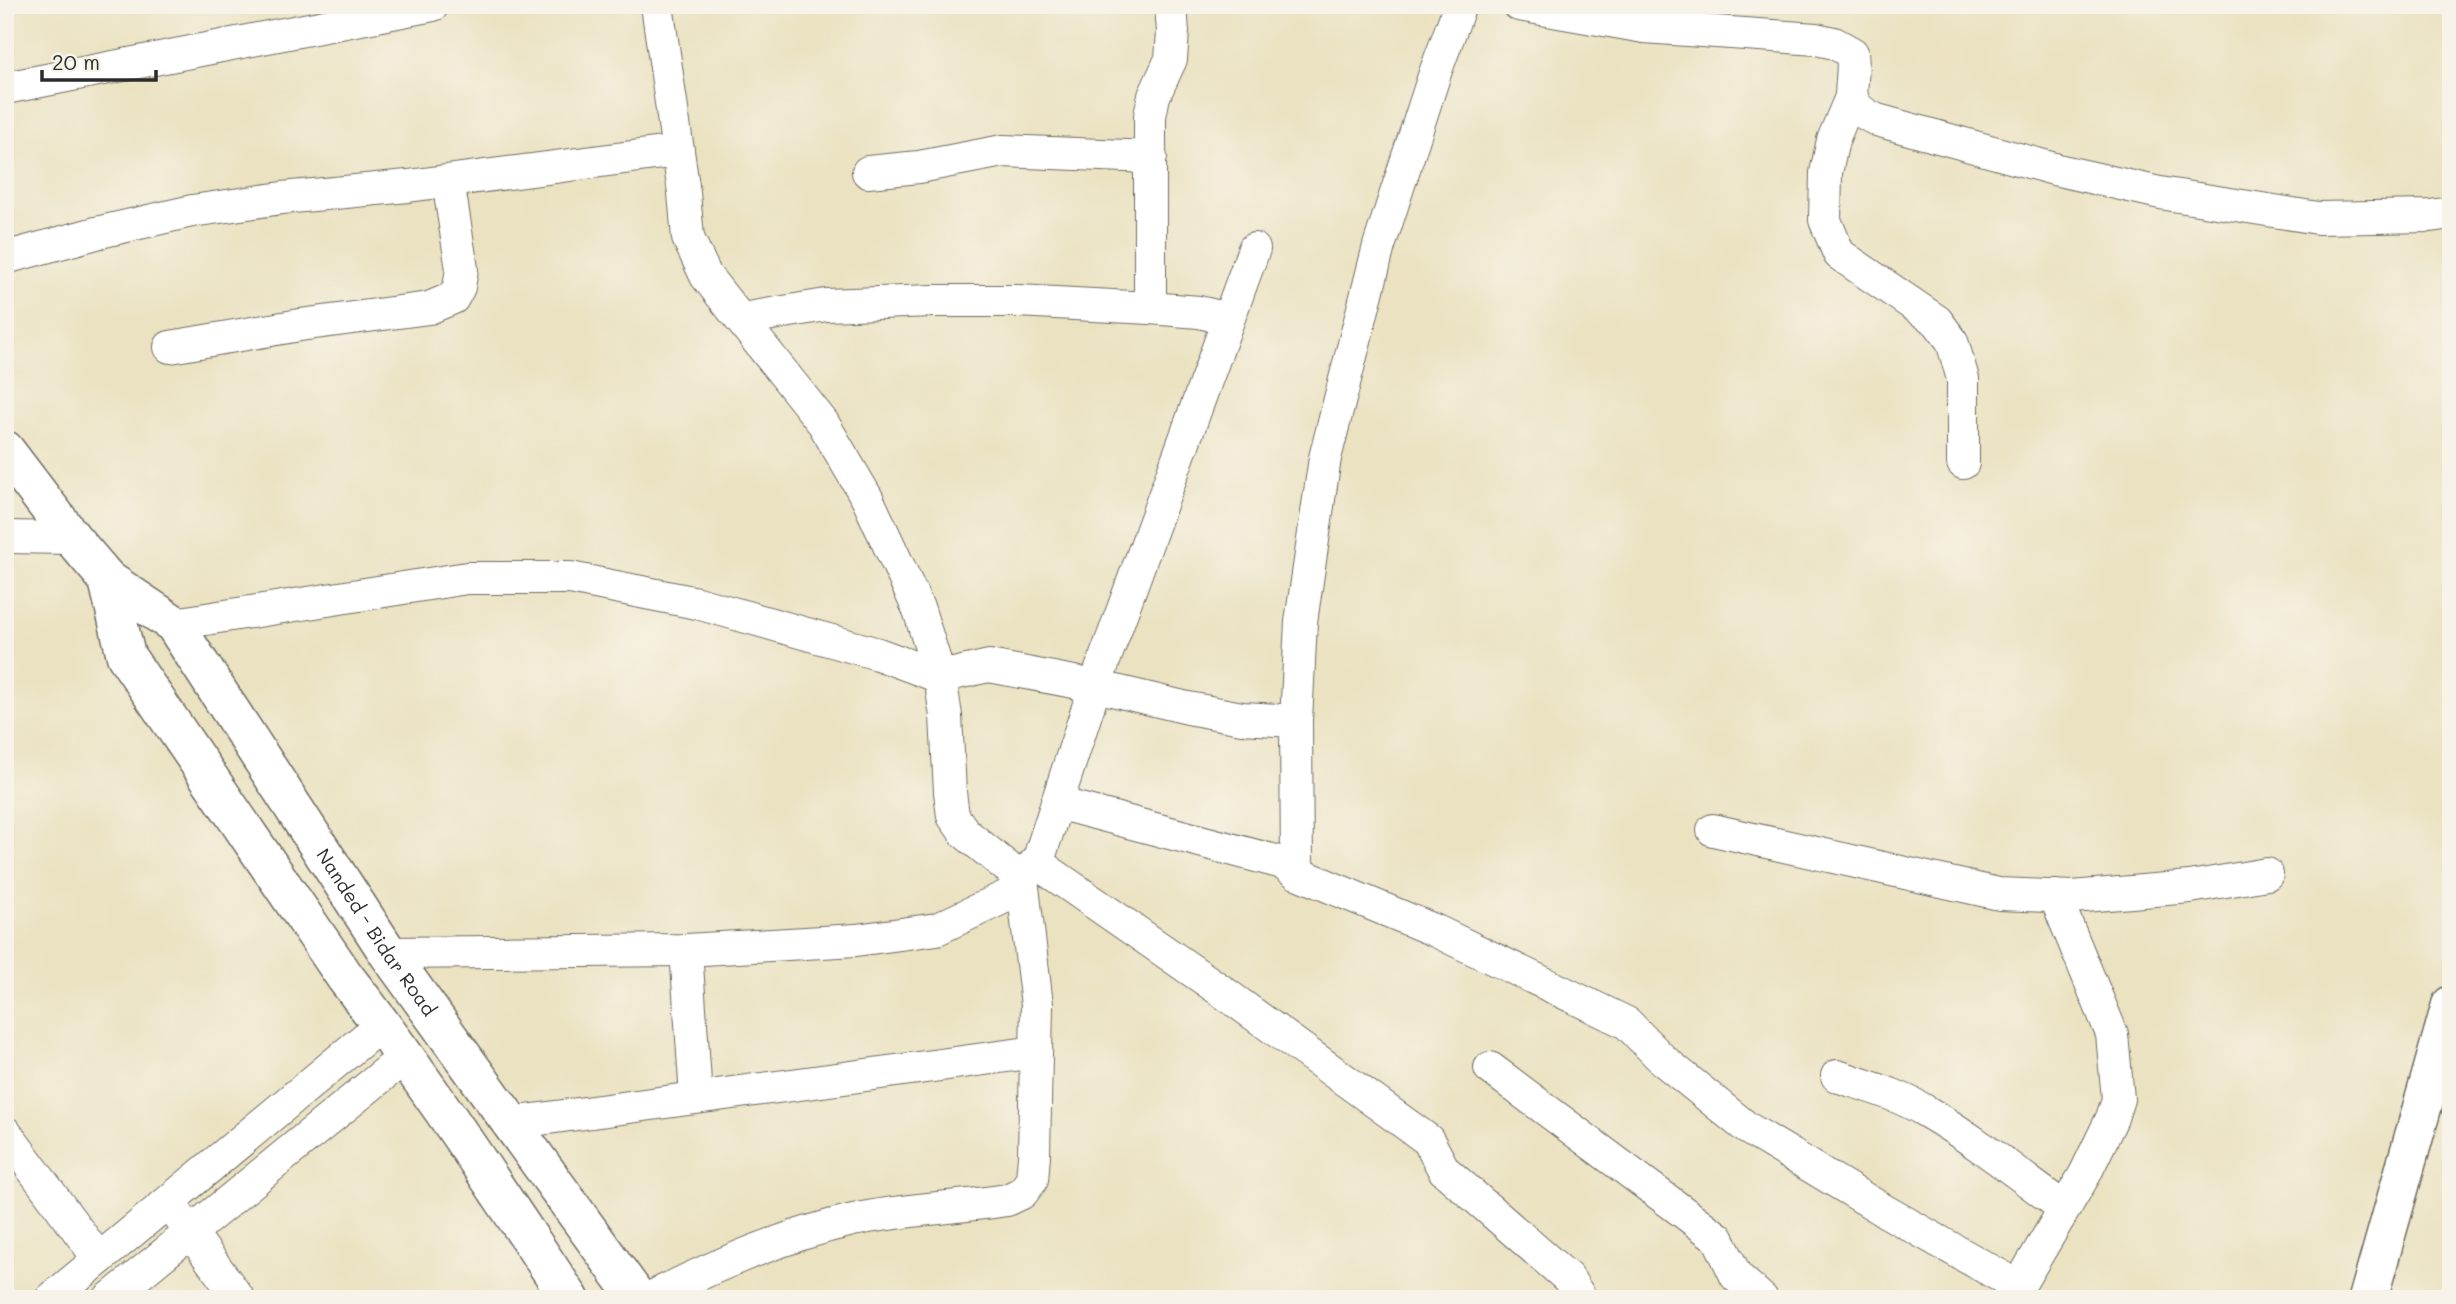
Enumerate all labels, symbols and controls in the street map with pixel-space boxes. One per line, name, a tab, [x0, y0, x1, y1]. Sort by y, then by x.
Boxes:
scale bar	[42, 38, 156, 82]
text: 20 m	[52, 48, 100, 75]
street label: Nanded - Bidar Road	[311, 843, 442, 1021]

